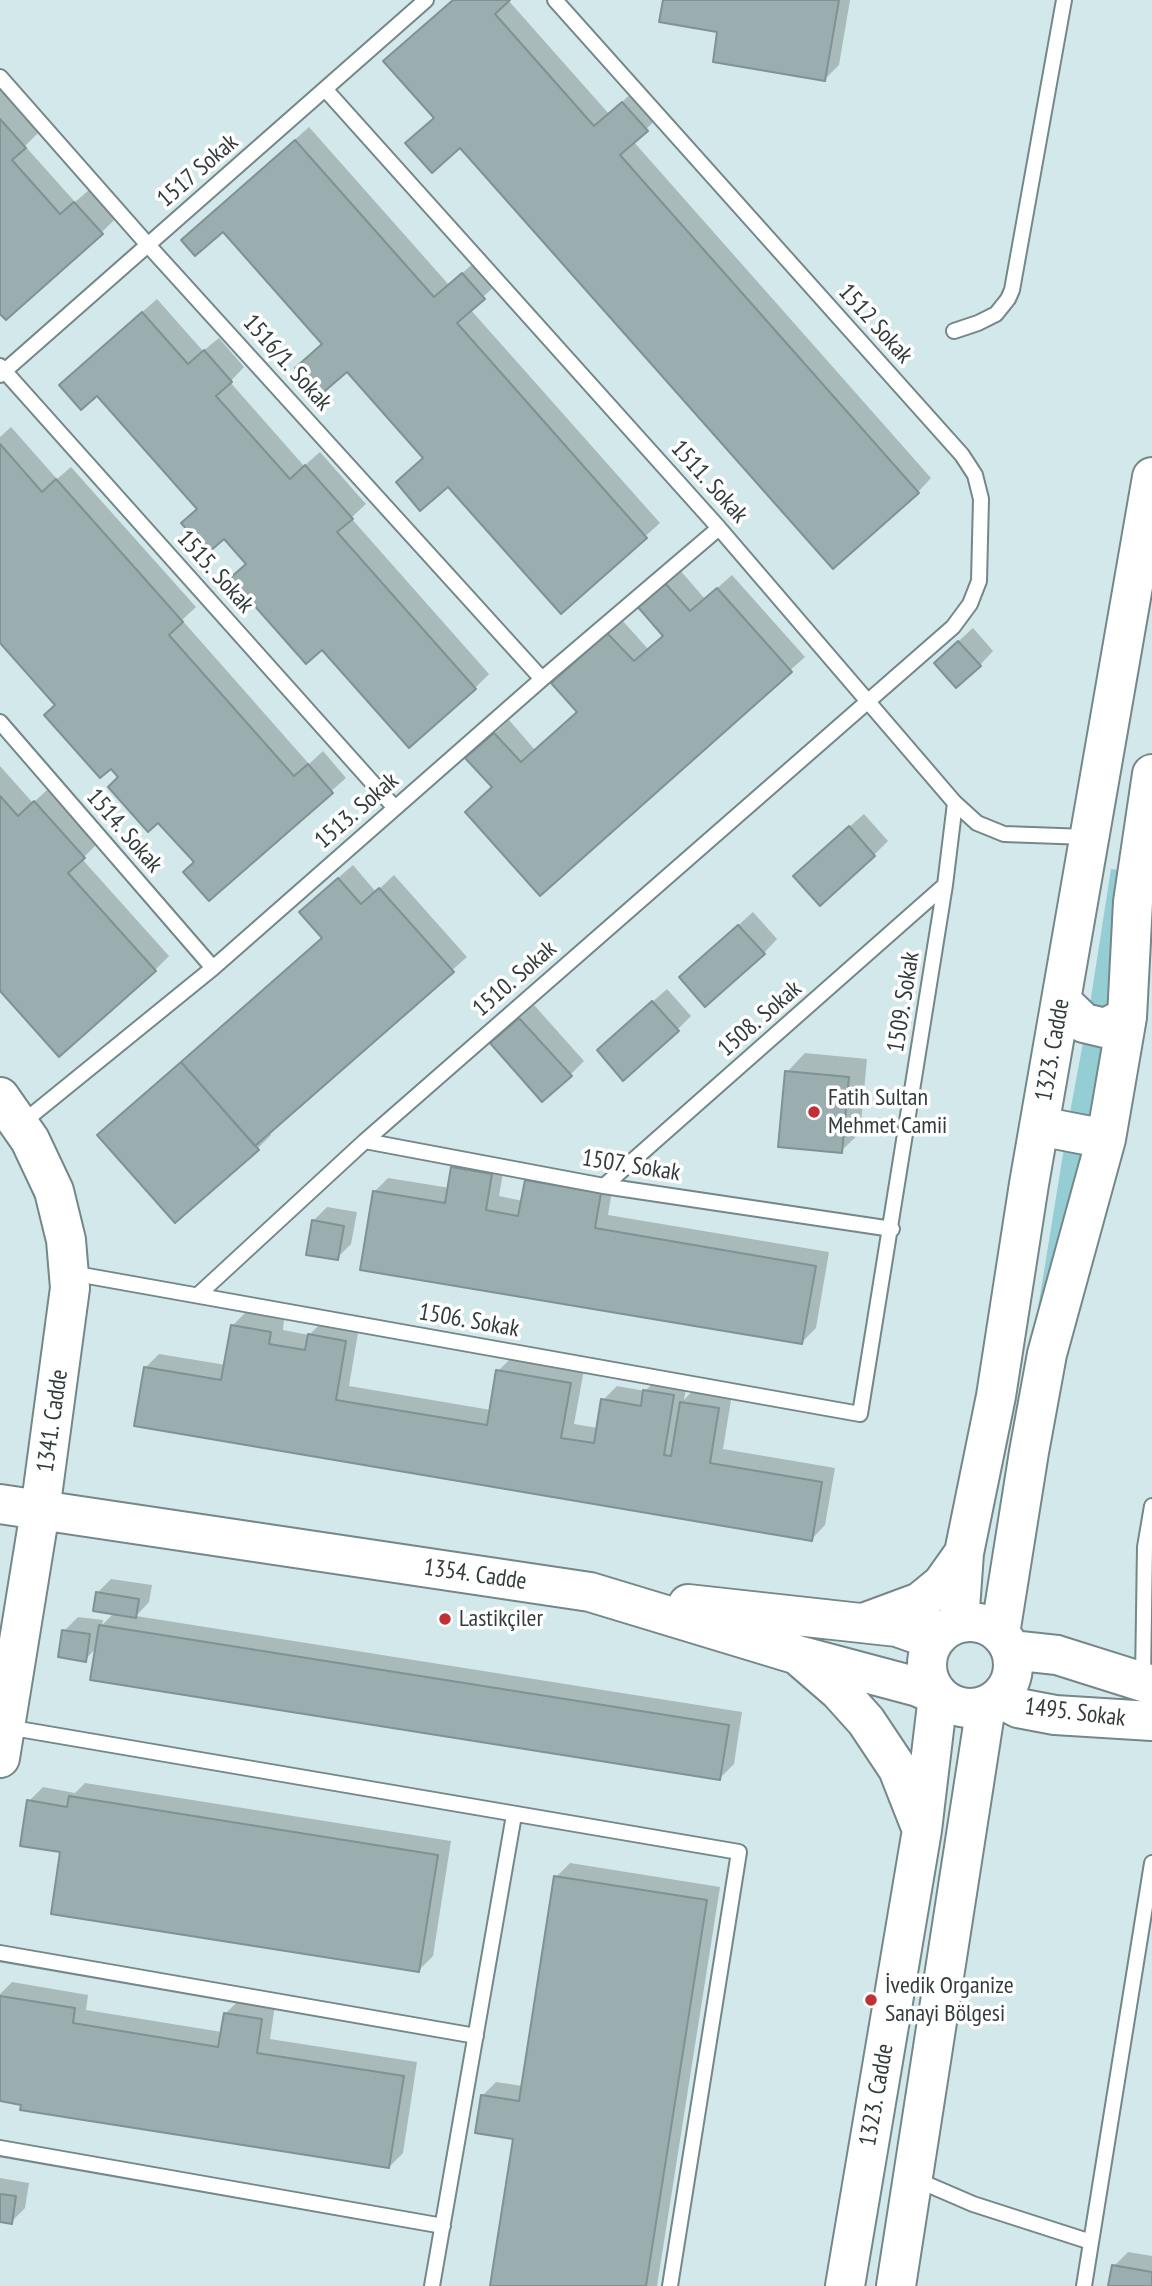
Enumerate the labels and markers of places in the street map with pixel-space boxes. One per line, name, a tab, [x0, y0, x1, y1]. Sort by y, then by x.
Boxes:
place label: Fatih Sultan Mehmet Camii	[828, 1084, 947, 1140]
marker: Fatih Sultan Mehmet Camii	[806, 1104, 822, 1120]
place label: Lastikçiler	[459, 1605, 543, 1633]
marker: Lastikçiler	[437, 1611, 453, 1627]
place label: İvedik Organize Sanayi Bölgesi	[885, 1972, 1014, 2028]
marker: İvedik Organize Sanayi Bölgesi	[863, 1992, 879, 2008]

